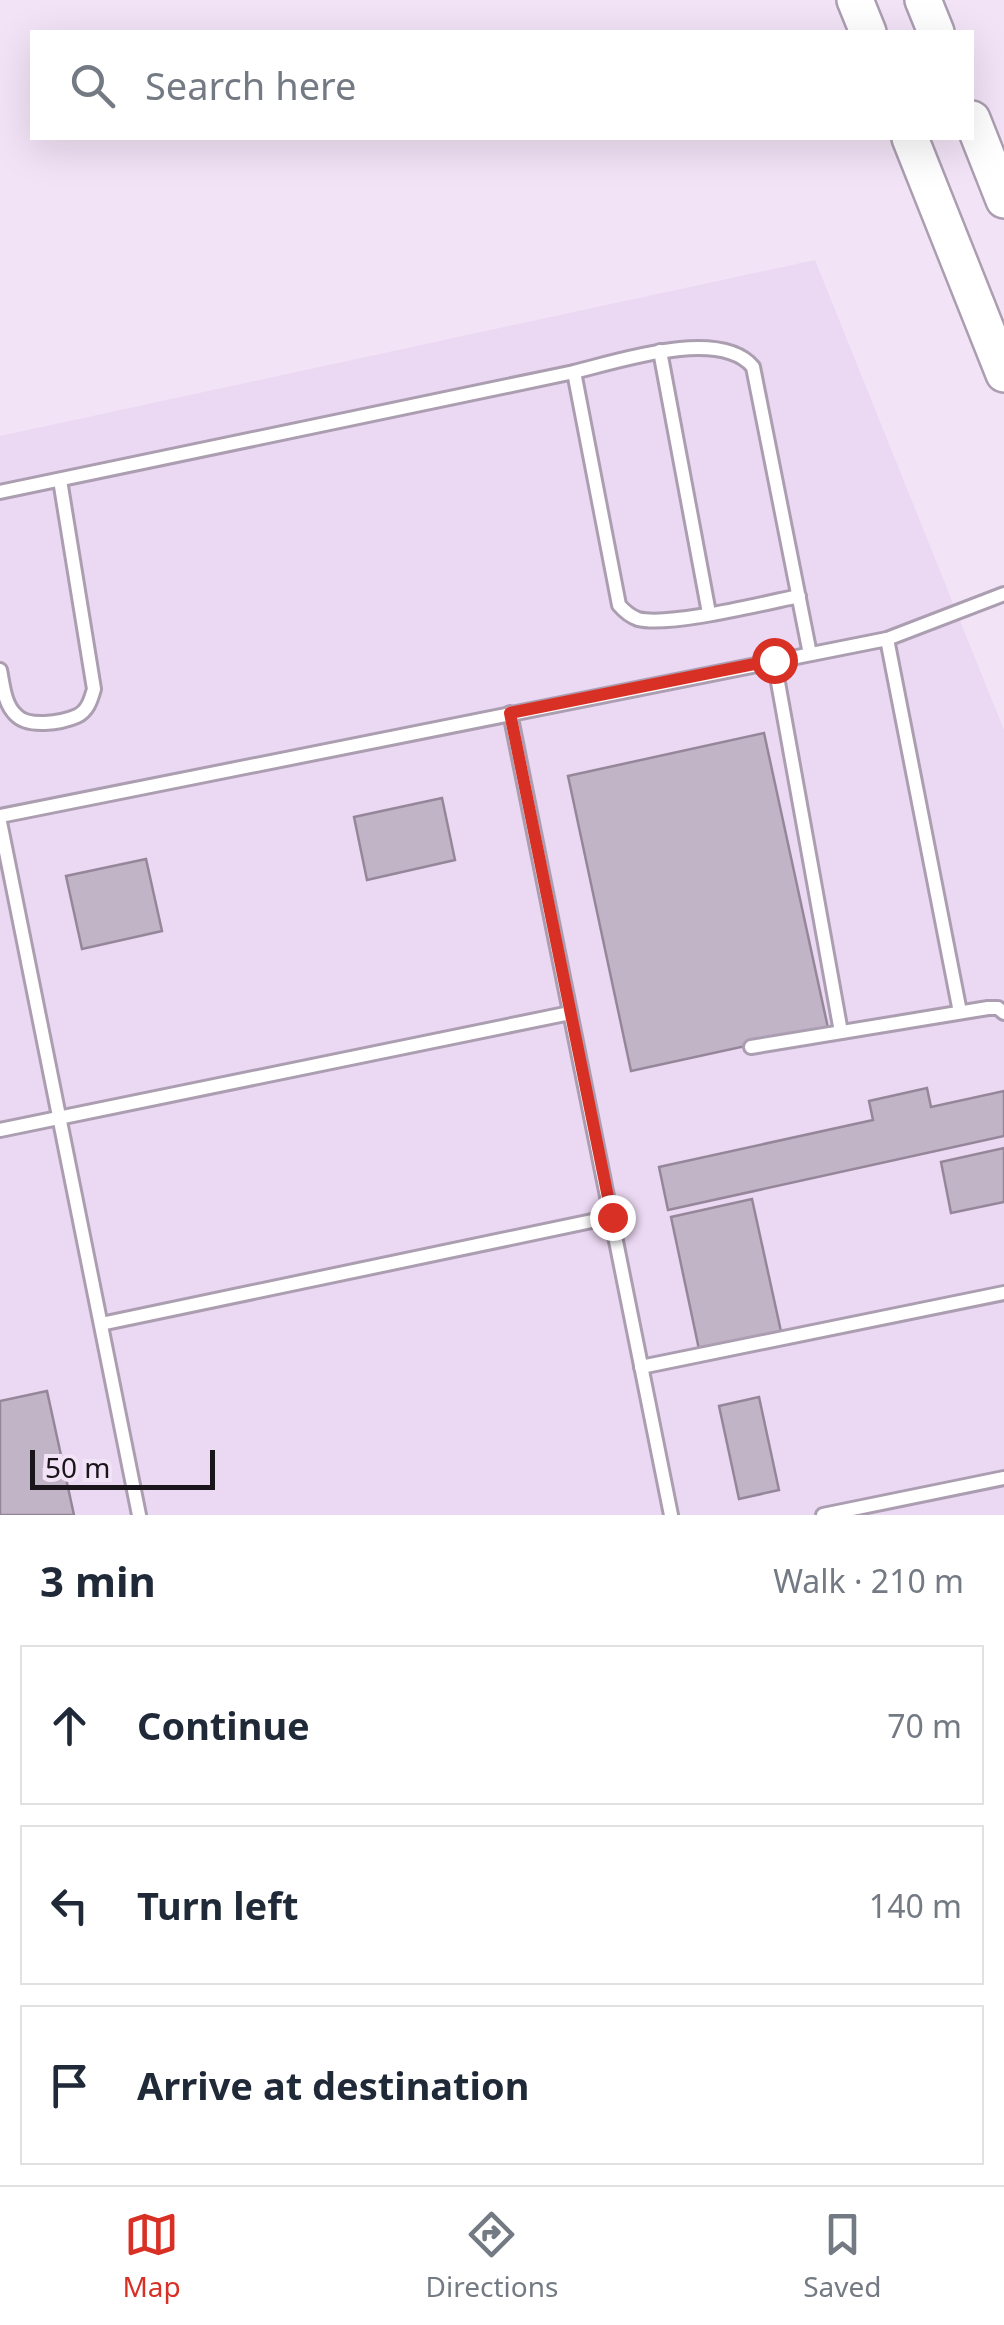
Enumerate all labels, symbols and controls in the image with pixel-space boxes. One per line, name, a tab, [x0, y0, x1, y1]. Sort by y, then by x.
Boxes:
search box	[30, 30, 974, 140]
icon: search	[65, 58, 120, 113]
text: Search here	[145, 59, 356, 111]
route start	[752, 638, 798, 684]
route end	[590, 1195, 636, 1241]
scale bar	[30, 1445, 215, 1490]
text: 50 m	[45, 1448, 111, 1486]
text: 3 min	[40, 1552, 156, 1609]
text: Walk · 210 m	[773, 1559, 964, 1602]
icon: ahead	[42, 1698, 97, 1753]
text: Continue	[137, 1699, 310, 1751]
text: 70 m	[887, 1704, 962, 1747]
icon: left	[42, 1878, 97, 1933]
text: Turn left	[137, 1879, 299, 1931]
text: 140 m	[869, 1884, 962, 1927]
icon: arrive	[42, 2058, 97, 2113]
text: Arrive at destination	[137, 2059, 529, 2111]
tab: Map	[122, 2207, 181, 2305]
tab: Directions	[426, 2207, 558, 2305]
tab: Saved	[803, 2207, 882, 2305]

